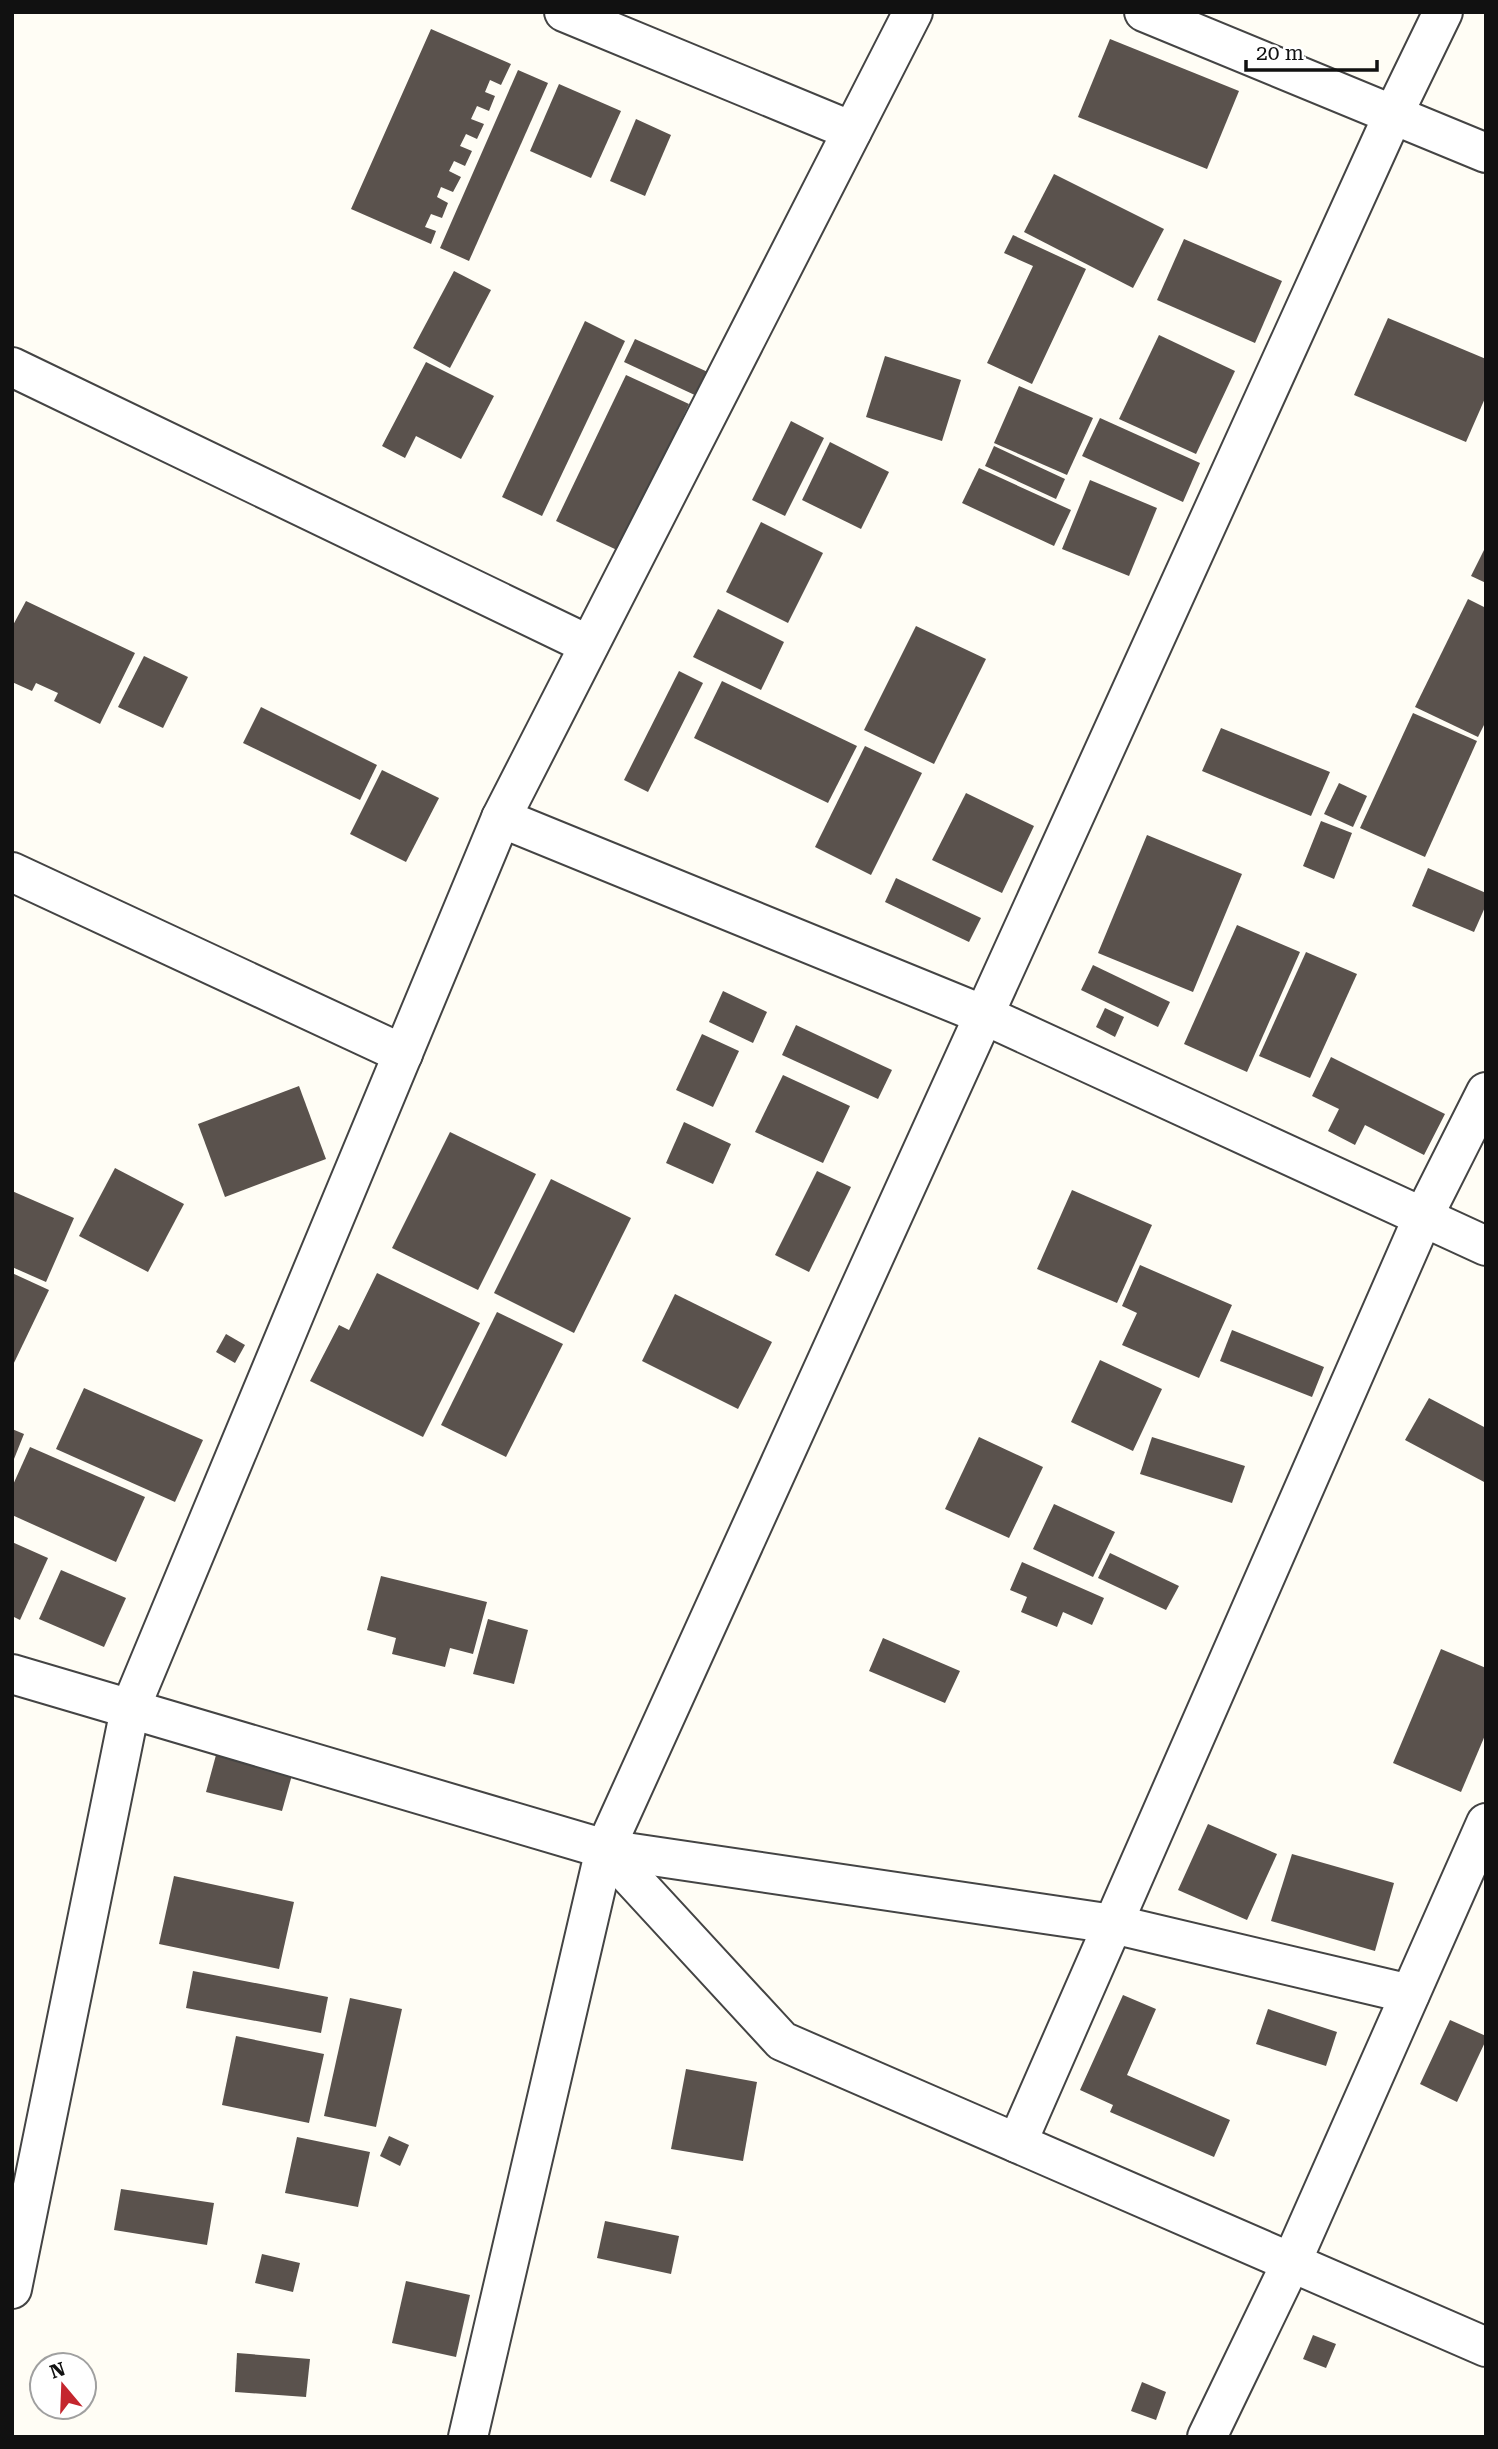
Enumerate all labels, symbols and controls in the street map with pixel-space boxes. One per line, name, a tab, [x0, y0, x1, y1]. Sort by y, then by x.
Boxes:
scale bar	[1246, 28, 1377, 72]
text: 20 m	[1256, 41, 1304, 65]
north arrow	[28, 2351, 98, 2421]
text: N	[47, 2357, 69, 2384]

